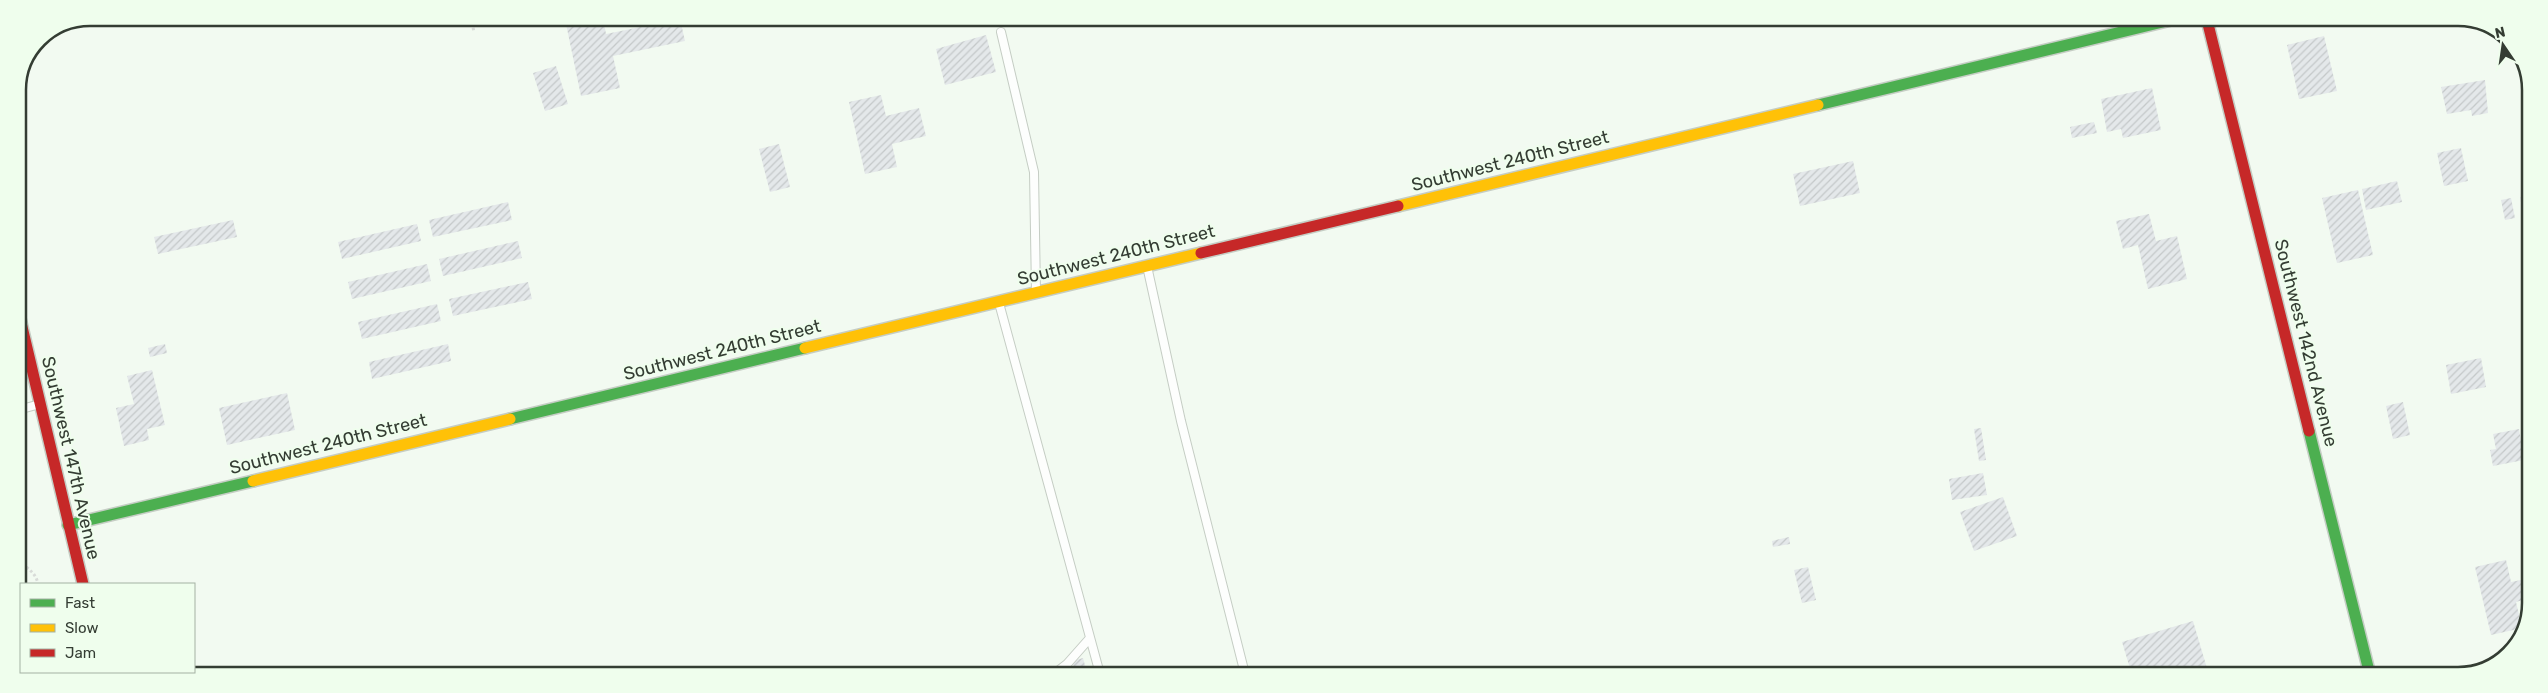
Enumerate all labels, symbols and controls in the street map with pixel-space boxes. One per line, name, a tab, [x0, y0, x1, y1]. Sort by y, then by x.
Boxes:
north arrow	[2478, 20, 2528, 70]
text: N	[2493, 23, 2507, 42]
street label: Southwest 240th Street	[1409, 126, 1611, 196]
street label: Southwest 240th Street	[1015, 220, 1217, 290]
street label: Southwest 142nd Avenue	[2270, 237, 2342, 449]
street label: Southwest 240th Street	[621, 315, 823, 385]
street label: Southwest 147th Avenue	[37, 354, 105, 562]
street label: Southwest 240th Street	[227, 409, 429, 479]
legend	[20, 583, 195, 673]
text: Fast	[65, 594, 95, 612]
text: Slow	[65, 619, 98, 637]
text: Jam	[65, 644, 96, 662]

